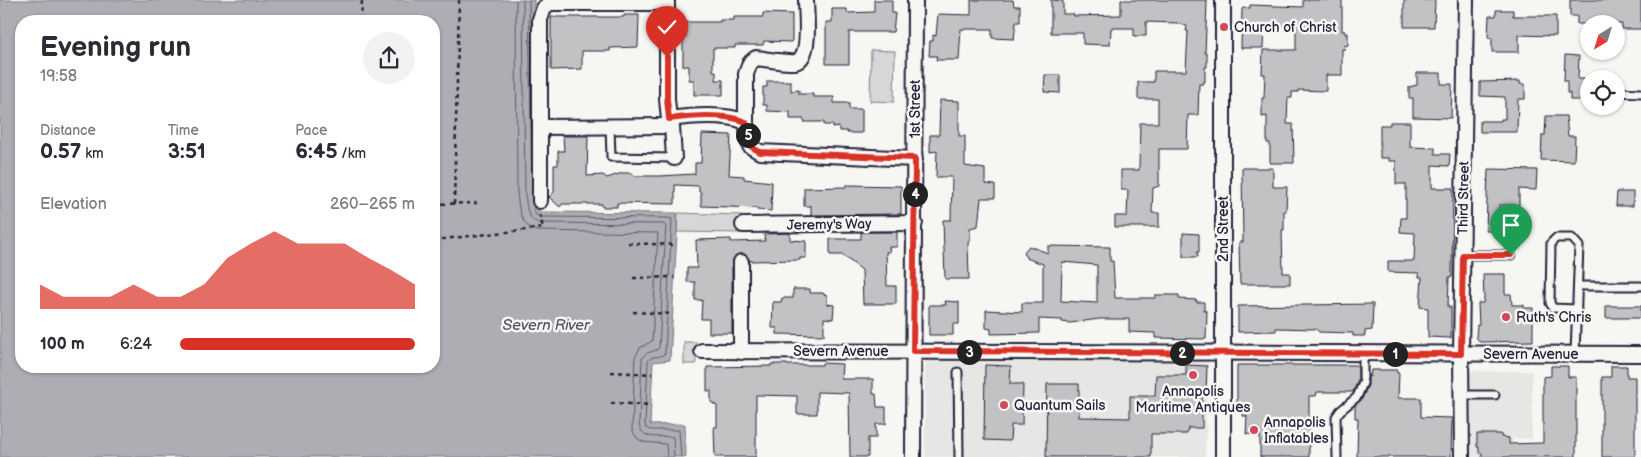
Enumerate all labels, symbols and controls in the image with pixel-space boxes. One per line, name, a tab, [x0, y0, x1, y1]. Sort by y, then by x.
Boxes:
pin	[646, 6, 688, 57]
icon: check	[653, 13, 681, 41]
north arrow	[1580, 15, 1625, 60]
map controls	[1580, 15, 1625, 115]
place label: Church of Christ	[1234, 19, 1337, 36]
marker: Church of Christ	[1218, 21, 1230, 33]
text: Evening run	[40, 31, 191, 64]
button: share	[363, 32, 415, 84]
text: 19:58	[40, 67, 77, 86]
button: locate	[1580, 70, 1625, 115]
street label: 1st Street	[907, 79, 924, 138]
text: Distance	[40, 122, 96, 139]
text: Time	[168, 122, 199, 139]
text: Pace	[295, 122, 327, 139]
pin: 5	[736, 122, 760, 148]
text: 5	[744, 127, 753, 144]
text: 0.57	[40, 139, 81, 164]
text: 3:51	[168, 139, 206, 164]
text: 6:45	[295, 139, 338, 164]
text: km	[81, 145, 104, 162]
text: /km	[338, 145, 366, 162]
street label: Third Street	[1454, 160, 1473, 235]
pin: 4	[902, 182, 928, 206]
text: 4	[911, 186, 920, 203]
text: Elevation	[40, 195, 107, 214]
text: 260–265 m	[330, 195, 415, 214]
street label: 2nd Street	[1215, 195, 1232, 262]
pin	[1490, 204, 1532, 255]
icon: arrive	[1497, 211, 1525, 239]
street label: Jeremy's Way	[786, 215, 872, 234]
place label: Ruth's Chris	[1516, 309, 1591, 326]
marker: Ruth's Chris	[1500, 311, 1512, 323]
water label: Severn River	[503, 316, 591, 335]
text: 100 m	[40, 335, 85, 354]
text: 6:24	[120, 335, 152, 354]
pin: 3	[956, 340, 982, 364]
pin: 2	[1170, 340, 1194, 366]
pin: 1	[1382, 342, 1408, 366]
street label: Severn Avenue	[793, 343, 889, 360]
text: 3	[965, 344, 974, 361]
text: 2	[1178, 345, 1187, 362]
text: 1	[1393, 346, 1398, 363]
street label: Severn Avenue	[1483, 346, 1579, 363]
marker: Annapolis Maritime Antiques	[1187, 369, 1199, 381]
place label: Annapolis Maritime Antiques	[1136, 383, 1250, 416]
place label: Quantum Sails	[1014, 397, 1105, 414]
marker: Quantum Sails	[998, 399, 1010, 411]
place label: Annapolis Inflatables	[1264, 414, 1329, 447]
marker: Annapolis Inflatables	[1248, 424, 1260, 436]

